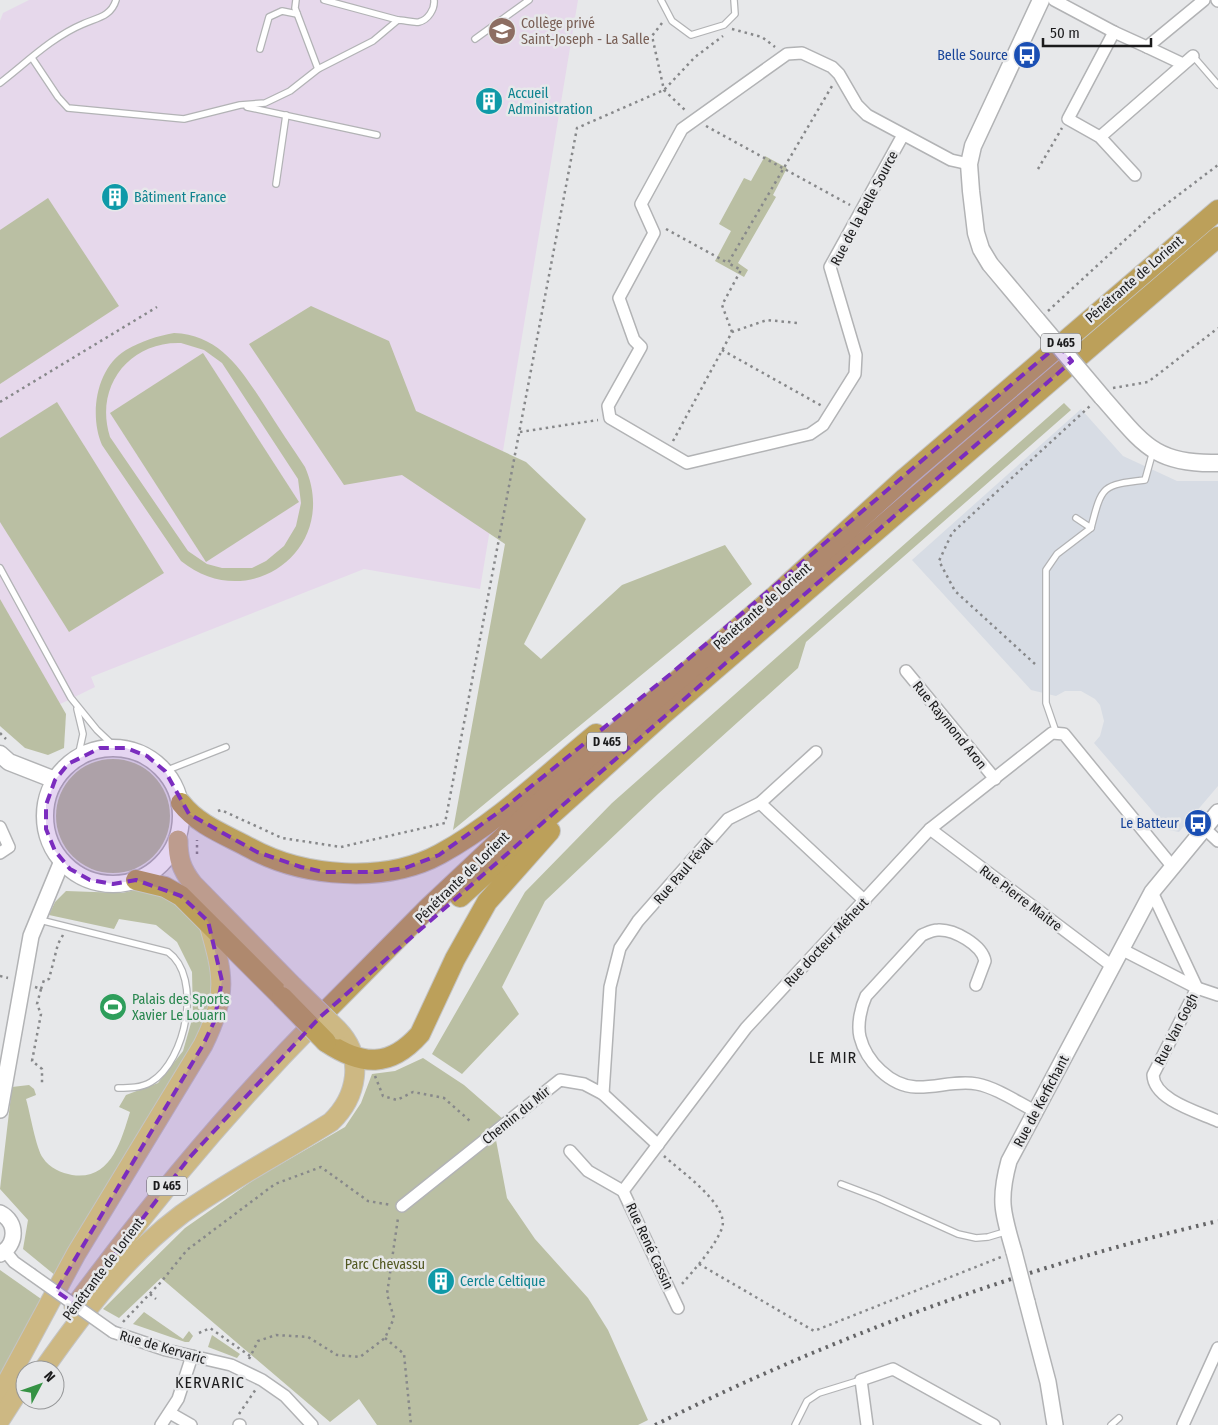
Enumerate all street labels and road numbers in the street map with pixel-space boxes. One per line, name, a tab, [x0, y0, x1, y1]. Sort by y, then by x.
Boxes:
street label: Rue de la Belle Source	[827, 148, 902, 269]
street label: Pénétrante de Lorient	[1082, 232, 1187, 327]
road number: D 465	[1041, 333, 1081, 352]
street label: Pénétrante de Lorient	[710, 559, 815, 654]
street label: Rue Raymond Aron	[909, 678, 990, 773]
road number: D 465	[587, 732, 627, 752]
street label: Pénétrante de Lorient	[412, 828, 513, 927]
street label: Rue Paul Féval	[650, 835, 717, 908]
street label: Rue Pierre Maitre	[976, 862, 1065, 935]
street label: Rue docteur Méheut	[781, 894, 872, 991]
street label: Rue Van Gogh	[1151, 990, 1202, 1068]
street label: Rue de Kerfichant	[1010, 1052, 1073, 1150]
street label: Chemin du Mir	[479, 1083, 554, 1148]
road number: D 465	[147, 1176, 187, 1196]
street label: Rue René Cassin	[622, 1200, 677, 1292]
street label: Pénétrante de Lorient	[59, 1214, 148, 1324]
street label: Rue de Kervaric	[118, 1327, 208, 1368]

